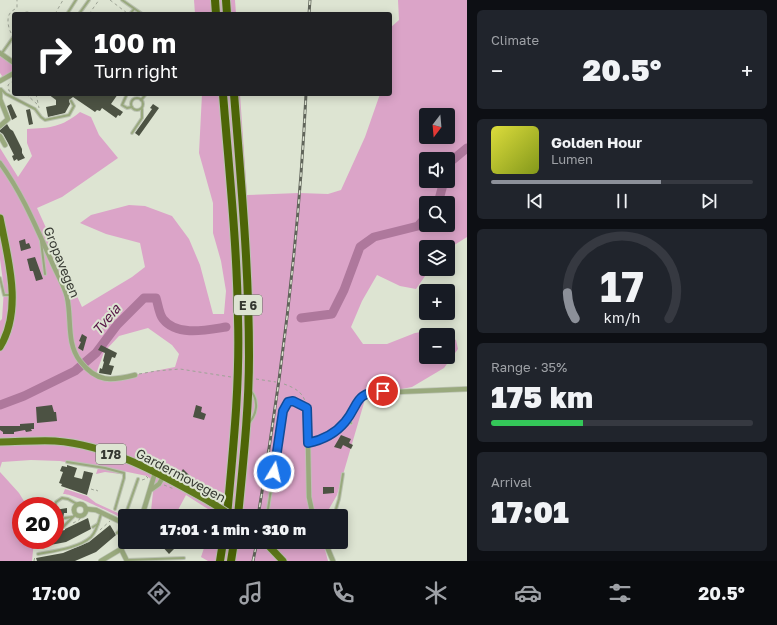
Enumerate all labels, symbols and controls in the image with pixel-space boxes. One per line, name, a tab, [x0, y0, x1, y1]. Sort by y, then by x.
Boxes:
text: 100 m	[94, 26, 176, 59]
icon: right	[28, 28, 80, 80]
text: Climate	[491, 32, 539, 48]
text: 20.5°	[583, 52, 661, 88]
text: −	[491, 57, 503, 84]
text: +	[741, 57, 753, 84]
text: Turn right	[94, 60, 178, 82]
north arrow	[419, 108, 455, 144]
map controls	[419, 108, 455, 364]
text: Golden Hour	[551, 133, 642, 151]
text: Lumen	[551, 151, 593, 167]
button: sound	[419, 152, 455, 188]
icon: previous	[524, 190, 546, 212]
icon: pause	[611, 190, 633, 212]
icon: next	[698, 190, 720, 212]
button: search	[419, 196, 455, 232]
street label: Gropavegen	[41, 224, 83, 300]
button: layers	[419, 240, 455, 276]
text: 17	[600, 260, 644, 310]
button: +	[419, 284, 455, 320]
road number: E 6	[234, 295, 262, 315]
water label: Tveia	[88, 299, 124, 338]
text: km/h	[604, 308, 640, 325]
button: −	[419, 328, 455, 364]
text: Range · 35%	[491, 359, 567, 375]
pin	[366, 374, 400, 408]
text: 175 km	[491, 379, 593, 415]
icon: arrive	[372, 380, 394, 402]
road number: 178	[96, 444, 126, 464]
street label: Gardermovegen	[133, 445, 229, 505]
position arrow	[253, 451, 295, 493]
text: Arrival	[491, 474, 532, 490]
text: 17:01	[491, 494, 569, 530]
speed limit sign: 20	[12, 497, 64, 549]
text: 17:01 · 1 min · 310 m	[160, 520, 306, 538]
icon: directions	[145, 579, 173, 607]
icon: music	[237, 579, 265, 607]
icon: phone	[329, 579, 357, 607]
icon: climate	[422, 579, 450, 607]
icon: car	[514, 579, 542, 607]
icon: filters	[606, 579, 634, 607]
text: 17:00	[32, 582, 80, 604]
text: 20.5°	[698, 582, 745, 604]

